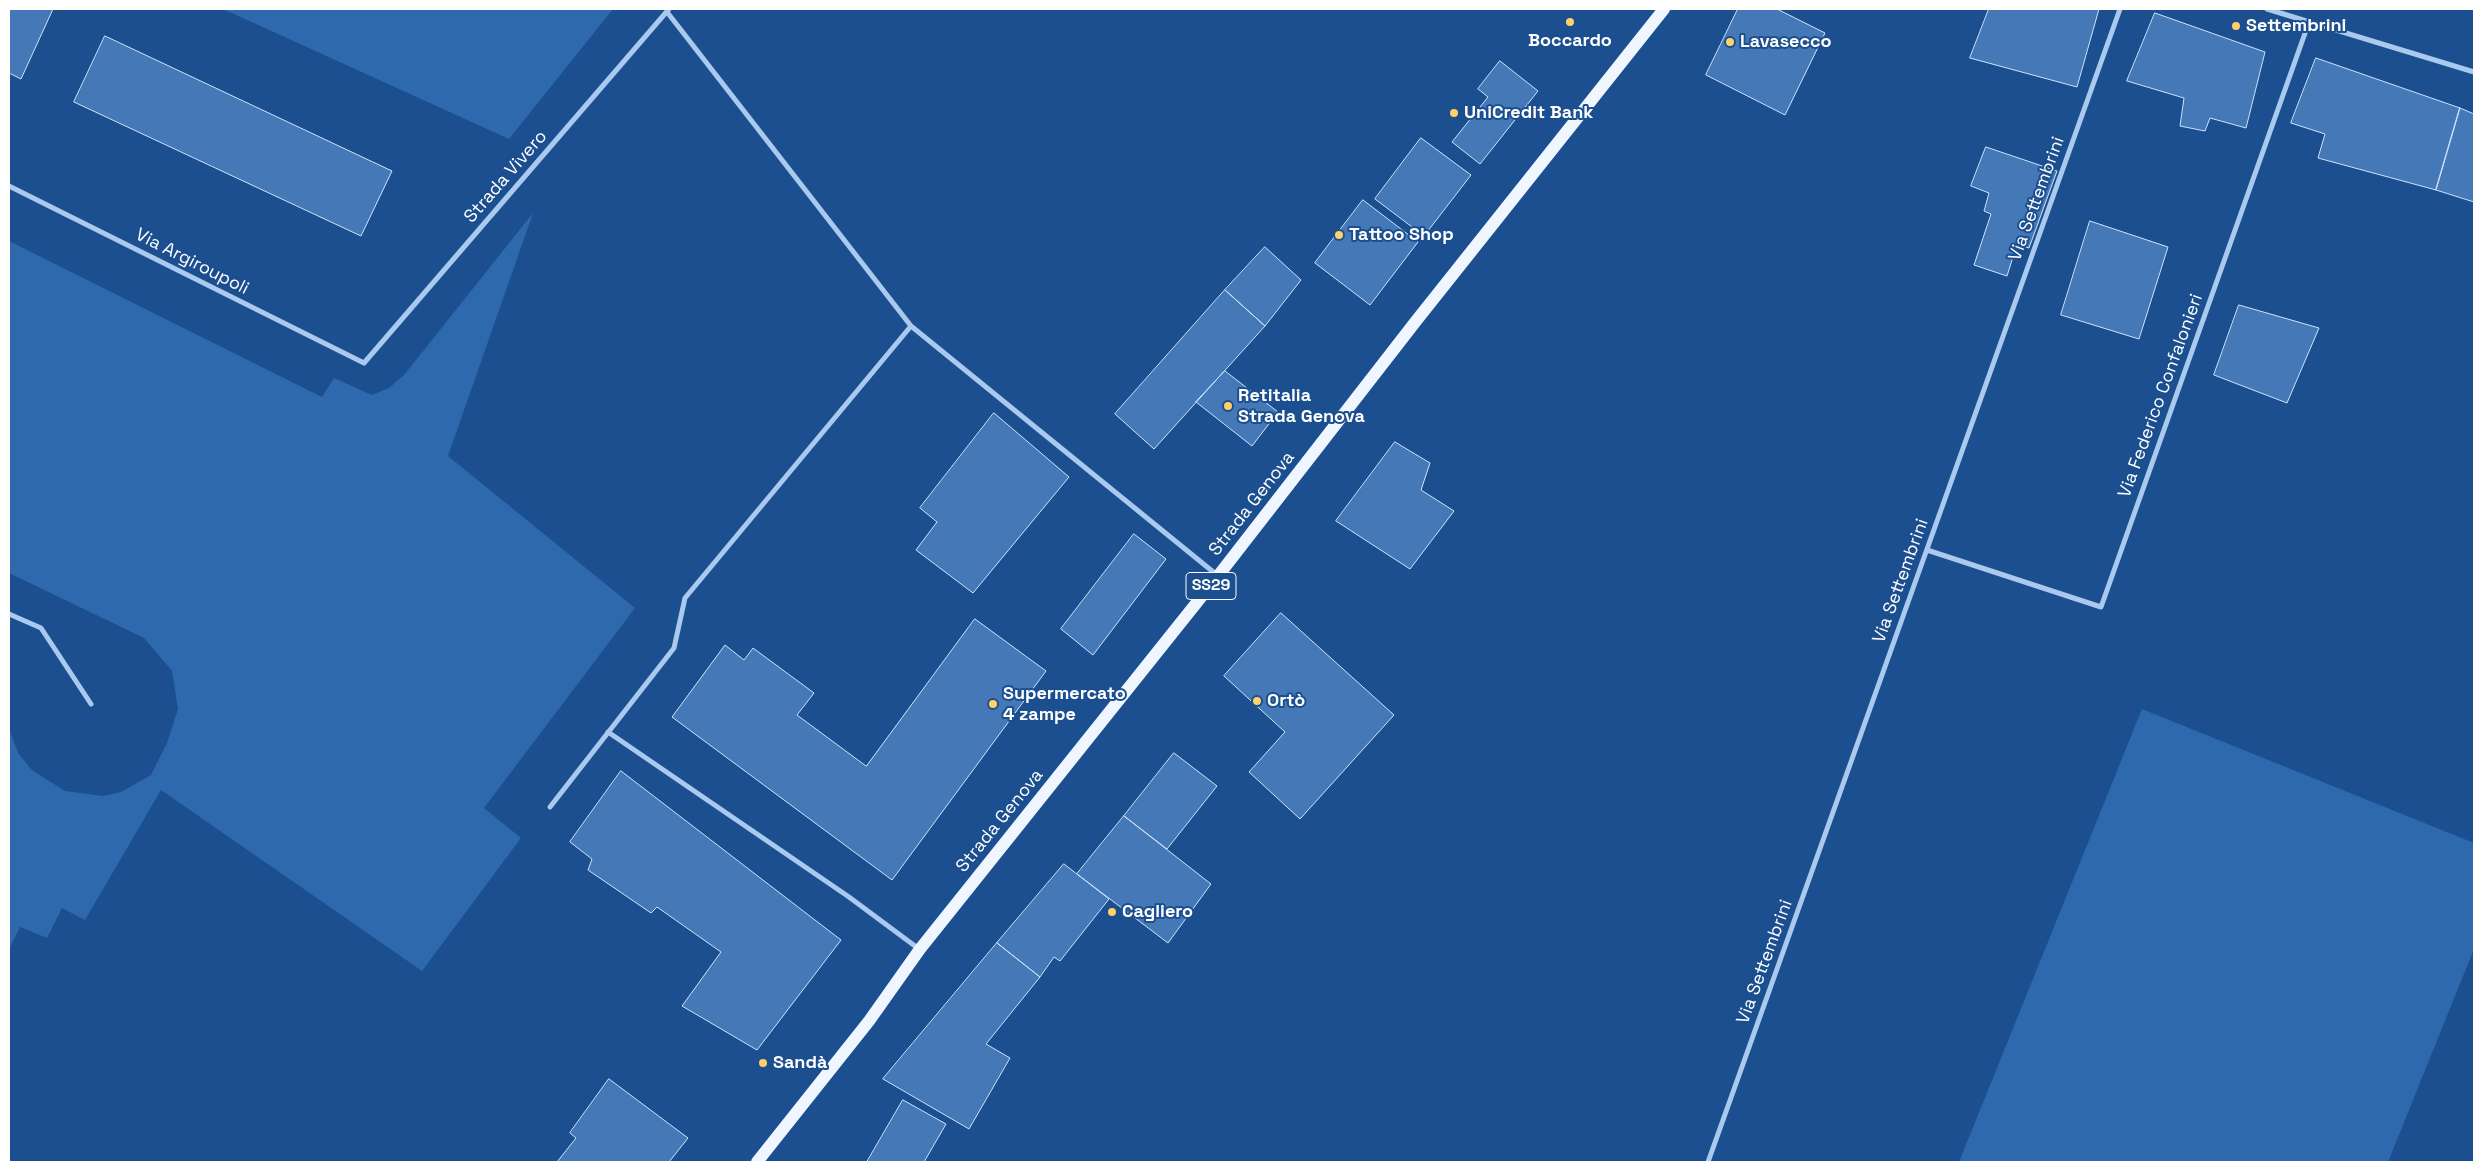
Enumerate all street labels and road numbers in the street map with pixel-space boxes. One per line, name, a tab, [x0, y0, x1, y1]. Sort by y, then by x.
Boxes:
street label: Strada Vivero	[460, 126, 552, 228]
street label: Via Settembrini	[2005, 134, 2069, 264]
street label: Via Argiroupoli	[132, 224, 252, 300]
street label: Via Federico Confalonieri	[2114, 291, 2208, 501]
street label: Strada Genova	[1205, 447, 1299, 561]
street label: Via Settembrini	[1869, 516, 1933, 646]
road number: SS29	[1186, 572, 1236, 600]
street label: Strada Genova	[952, 765, 1048, 877]
street label: Via Settembrini	[1733, 897, 1797, 1027]

